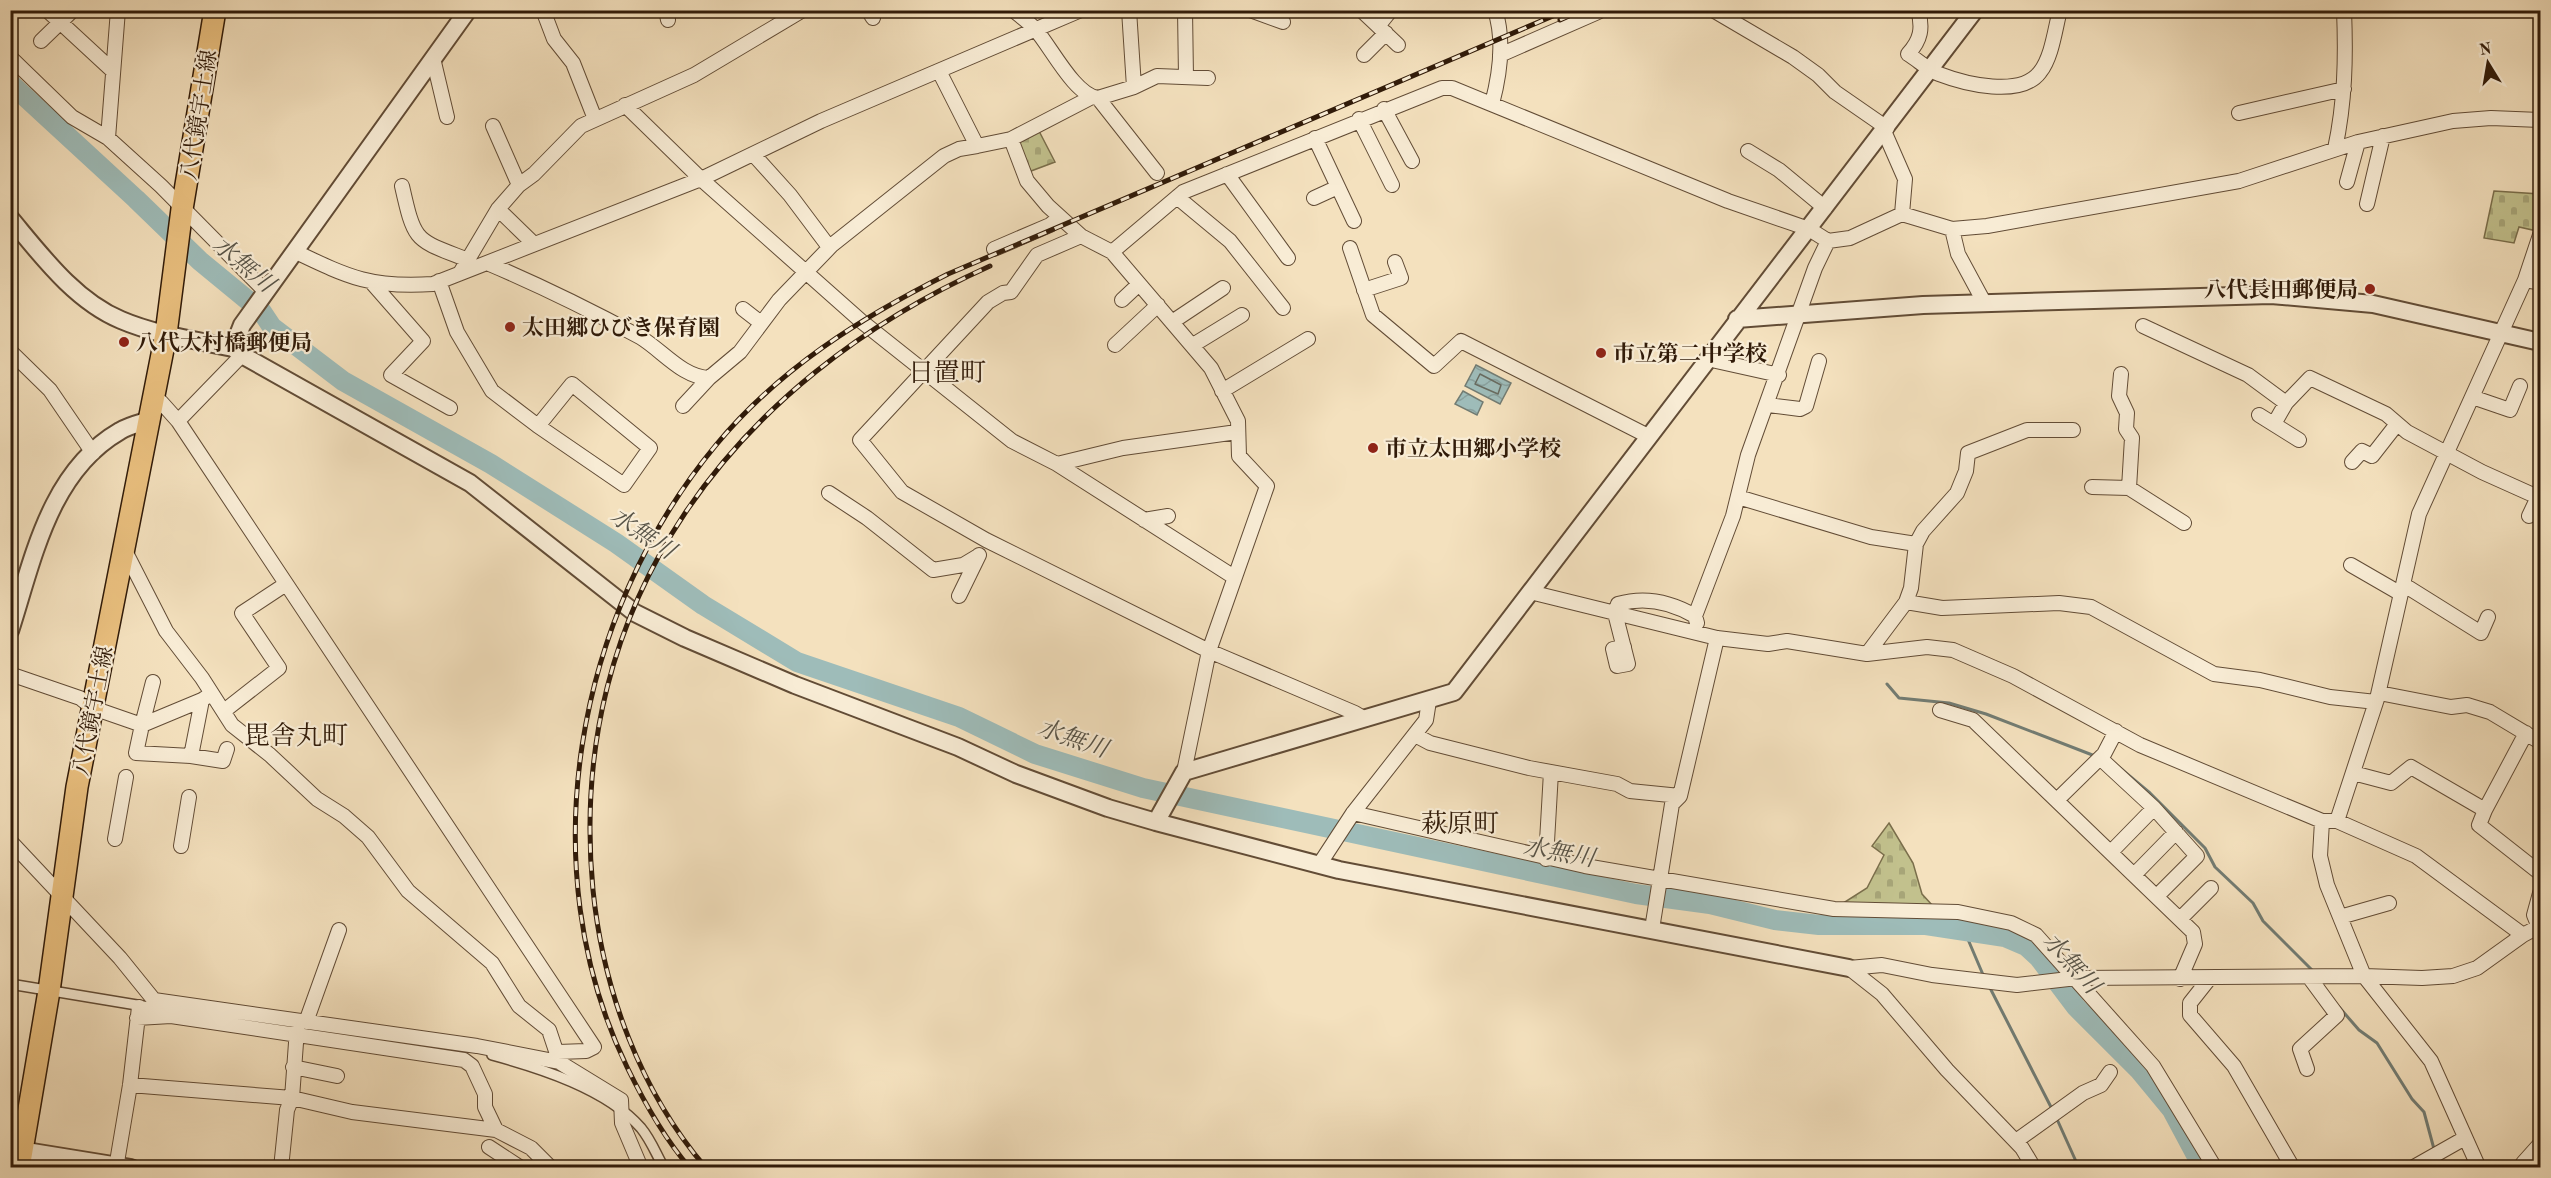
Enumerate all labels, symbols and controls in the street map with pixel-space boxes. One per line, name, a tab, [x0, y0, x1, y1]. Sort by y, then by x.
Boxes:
north arrow	[2458, 33, 2518, 93]
text: N	[2478, 41, 2494, 59]
street label: 八代鏡宇土線	[177, 48, 221, 182]
water label: 水無川	[207, 231, 282, 300]
place label: 八代長田郵便局	[2204, 278, 2358, 302]
marker: 八代長田郵便局	[2363, 282, 2377, 296]
place label: 太田郷ひびき保育園	[522, 316, 720, 340]
marker: 太田郷ひびき保育園	[503, 320, 517, 334]
place label: 八代大村橋郵便局	[136, 331, 312, 355]
marker: 八代大村橋郵便局	[117, 335, 131, 349]
place label: 市立第二中学校	[1613, 342, 1767, 366]
marker: 市立第二中学校	[1594, 346, 1608, 360]
district label: 日置町	[908, 359, 986, 387]
place label: 市立太田郷小学校	[1385, 437, 1561, 461]
marker: 市立太田郷小学校	[1366, 441, 1380, 455]
water label: 水無川	[605, 502, 683, 566]
street label: 八代鏡宇土線	[69, 644, 117, 778]
water label: 水無川	[1034, 714, 1114, 764]
district label: 毘舎丸町	[244, 722, 348, 750]
district label: 萩原町	[1421, 810, 1499, 838]
water label: 水無川	[1521, 833, 1600, 873]
water label: 水無川	[2038, 928, 2108, 1001]

